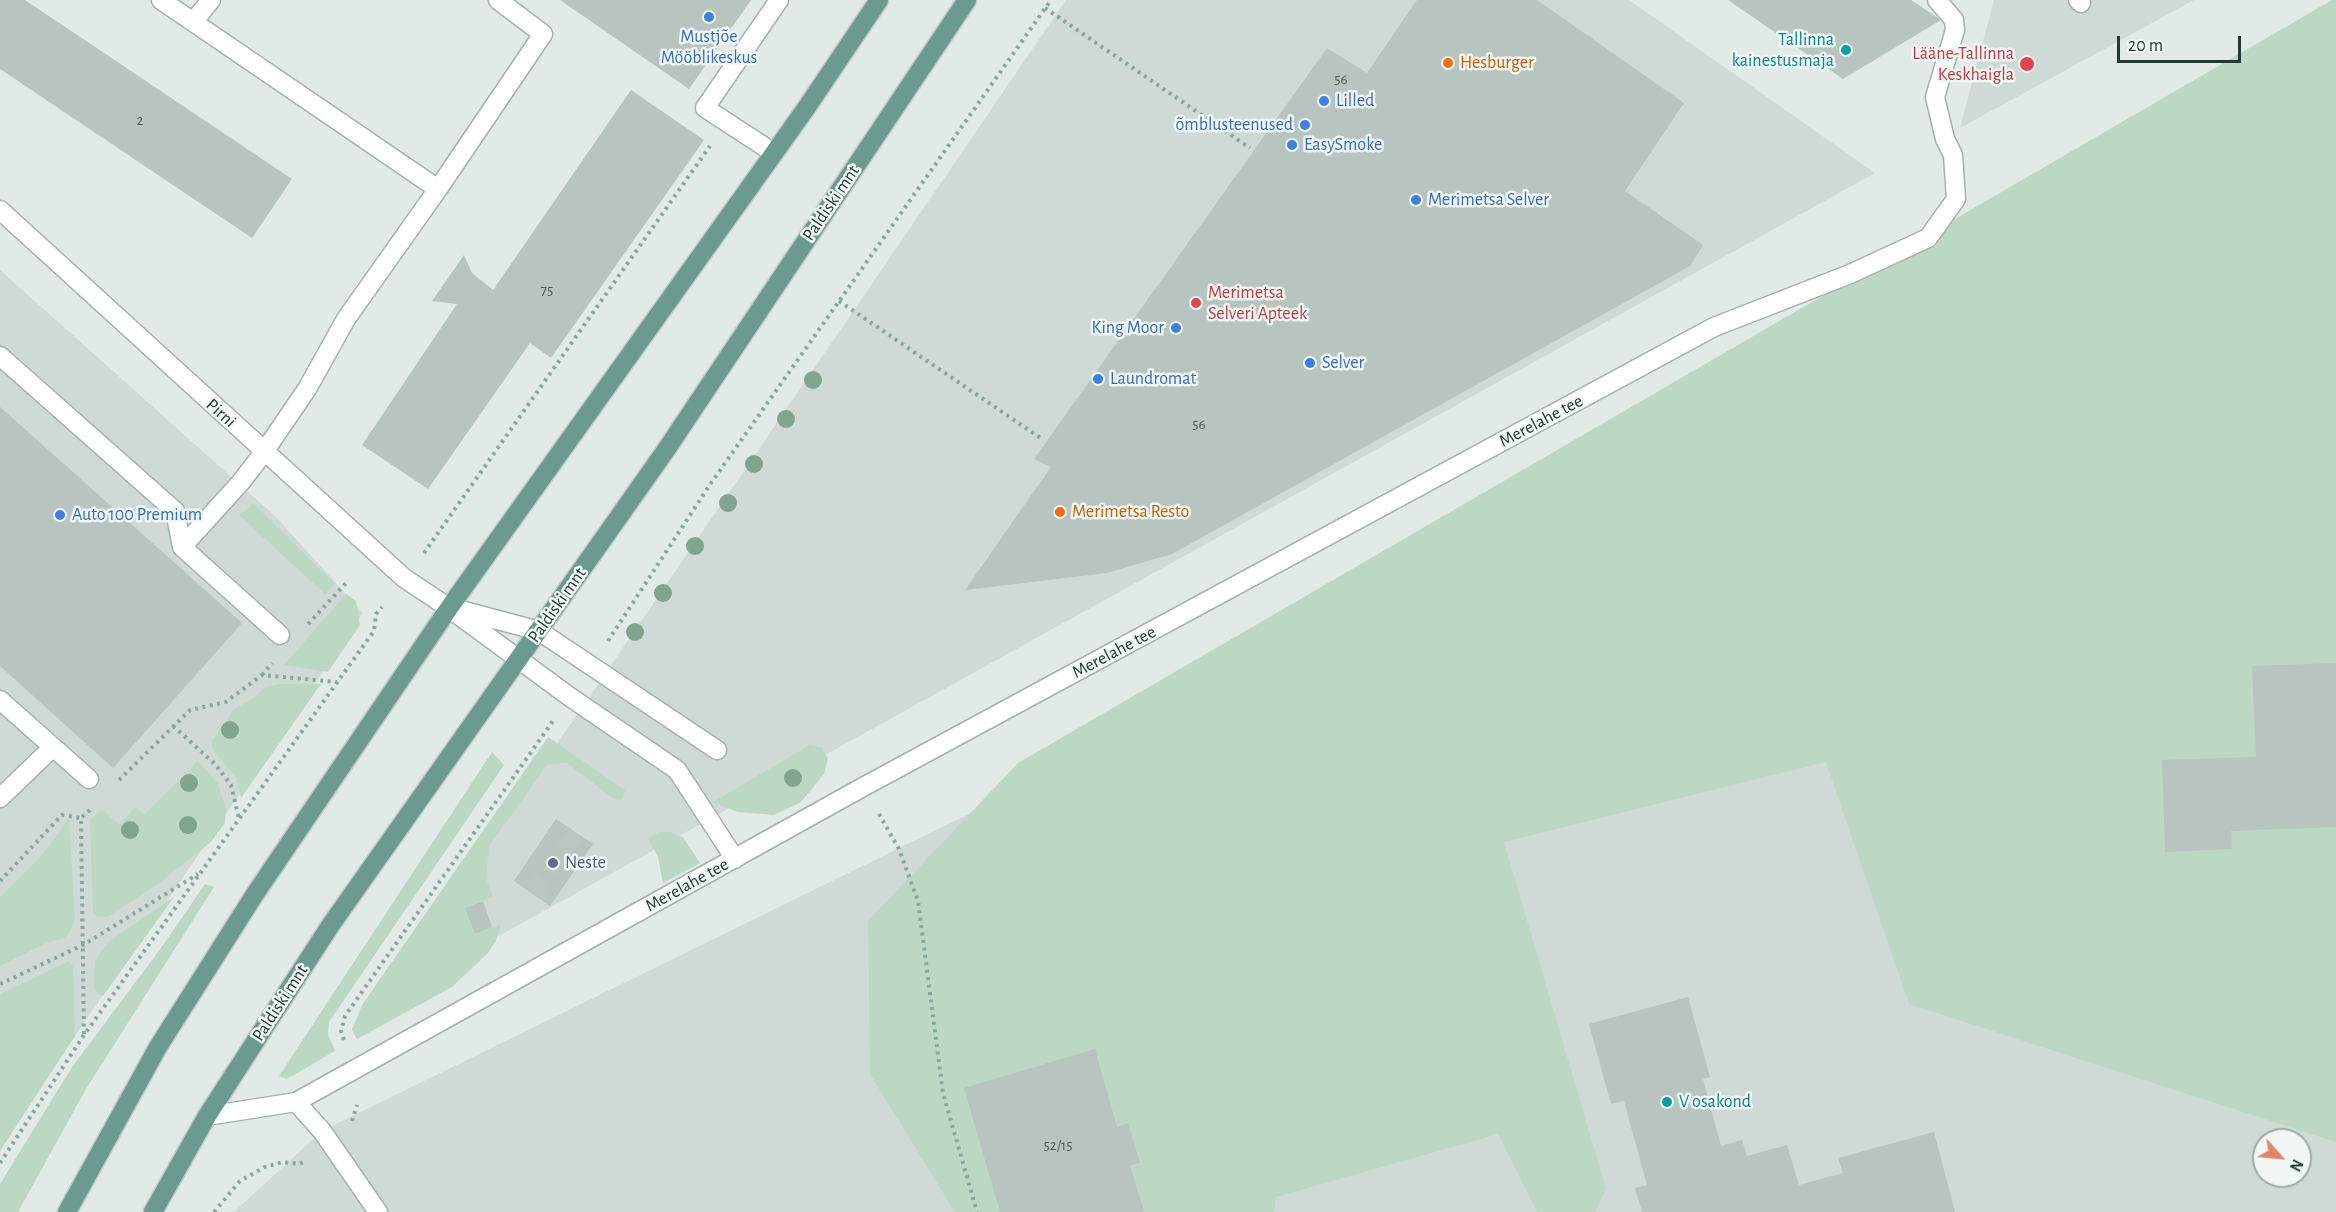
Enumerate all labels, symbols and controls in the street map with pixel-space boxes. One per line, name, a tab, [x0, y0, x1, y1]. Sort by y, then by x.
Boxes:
marker: Mustjõe Mööblikeskus	[702, 10, 716, 24]
scale bar	[2120, 24, 2244, 62]
place label: Mustjõe Mööblikeskus	[661, 26, 757, 68]
place label: Tallinna kainestusmaja	[1732, 29, 1834, 72]
text: 20 m	[2128, 37, 2163, 55]
marker: Tallinna kainestusmaja	[1839, 43, 1853, 57]
place label: Lääne-Tallinna Keskhaigla	[1912, 43, 2014, 86]
place label: Hesburger	[1460, 52, 1534, 74]
marker: Lääne-Tallinna Keskhaigla	[2018, 55, 2036, 73]
marker: Hesburger	[1441, 56, 1455, 70]
house number: 56	[1334, 70, 1348, 88]
place label: Lilled	[1336, 90, 1374, 112]
marker: Lilled	[1317, 94, 1331, 108]
house number: 2	[137, 111, 143, 129]
place label: õmblusteenused	[1176, 114, 1293, 136]
marker: õmblusteenused	[1298, 118, 1312, 132]
place label: EasySmoke	[1304, 134, 1382, 156]
marker: EasySmoke	[1285, 138, 1299, 152]
street label: Paldiski mnt	[798, 161, 864, 245]
place label: Merimetsa Selver	[1428, 189, 1549, 211]
marker: Merimetsa Selver	[1409, 193, 1423, 207]
house number: 75	[541, 281, 553, 299]
place label: Merimetsa Selveri Apteek	[1208, 282, 1307, 324]
marker: Merimetsa Selveri Apteek	[1189, 296, 1203, 310]
place label: King Moor	[1092, 317, 1164, 339]
marker: King Moor	[1169, 321, 1183, 335]
place label: Selver	[1322, 352, 1364, 374]
marker: Selver	[1303, 356, 1317, 370]
place label: Laundromat	[1110, 368, 1196, 390]
marker: Laundromat	[1091, 372, 1105, 386]
street label: Merelahe tee	[1495, 390, 1587, 452]
street label: Pirni	[201, 394, 241, 432]
house number: 56	[1192, 415, 1206, 433]
place label: Merimetsa Resto	[1072, 501, 1189, 523]
place label: Auto 100 Premium	[72, 504, 202, 526]
marker: Merimetsa Resto	[1053, 505, 1067, 519]
marker: Auto 100 Premium	[53, 508, 67, 522]
street label: Paldiski mnt	[523, 563, 591, 647]
street label: Merelahe tee	[1068, 621, 1160, 683]
place label: Neste	[565, 852, 606, 874]
street label: Merelahe tee	[642, 853, 732, 917]
marker: Neste	[546, 856, 560, 870]
street label: Paldiski mnt	[247, 961, 313, 1045]
place label: V osakond	[1679, 1091, 1751, 1113]
marker: V osakond	[1660, 1095, 1674, 1109]
north arrow	[2252, 1128, 2312, 1188]
house number: 52/15	[1044, 1136, 1072, 1154]
text: N	[2287, 1157, 2306, 1174]

